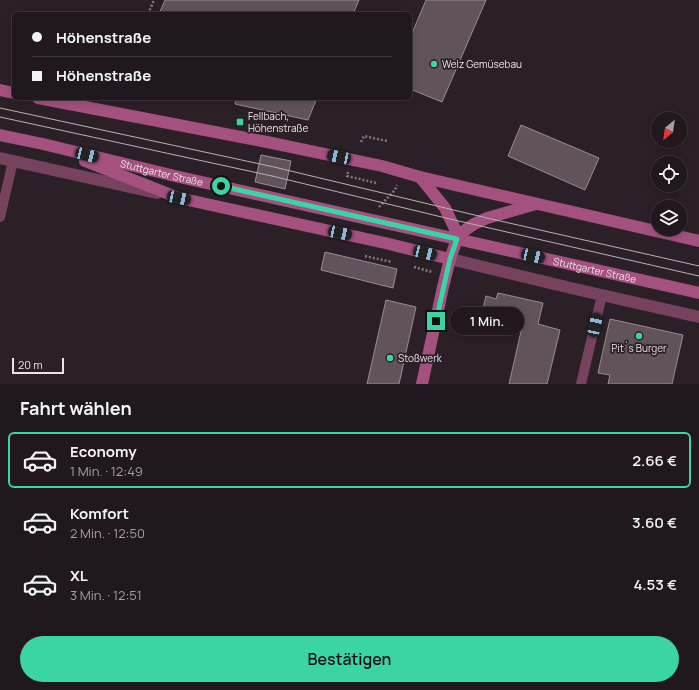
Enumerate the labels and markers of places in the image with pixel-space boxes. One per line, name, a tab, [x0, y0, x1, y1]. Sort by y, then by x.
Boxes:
place label: Welz Gemüsebau	[442, 57, 522, 71]
marker: Welz Gemüsebau	[429, 59, 439, 69]
place label: Fellbach, Höhenstraße	[248, 109, 309, 135]
marker: Fellbach, Höhenstraße	[235, 117, 245, 127]
marker: Pit´s Burger	[634, 331, 644, 341]
place label: Pit´s Burger	[611, 341, 667, 355]
place label: Stoßwerk	[398, 351, 443, 365]
marker: Stoßwerk	[385, 353, 395, 363]

